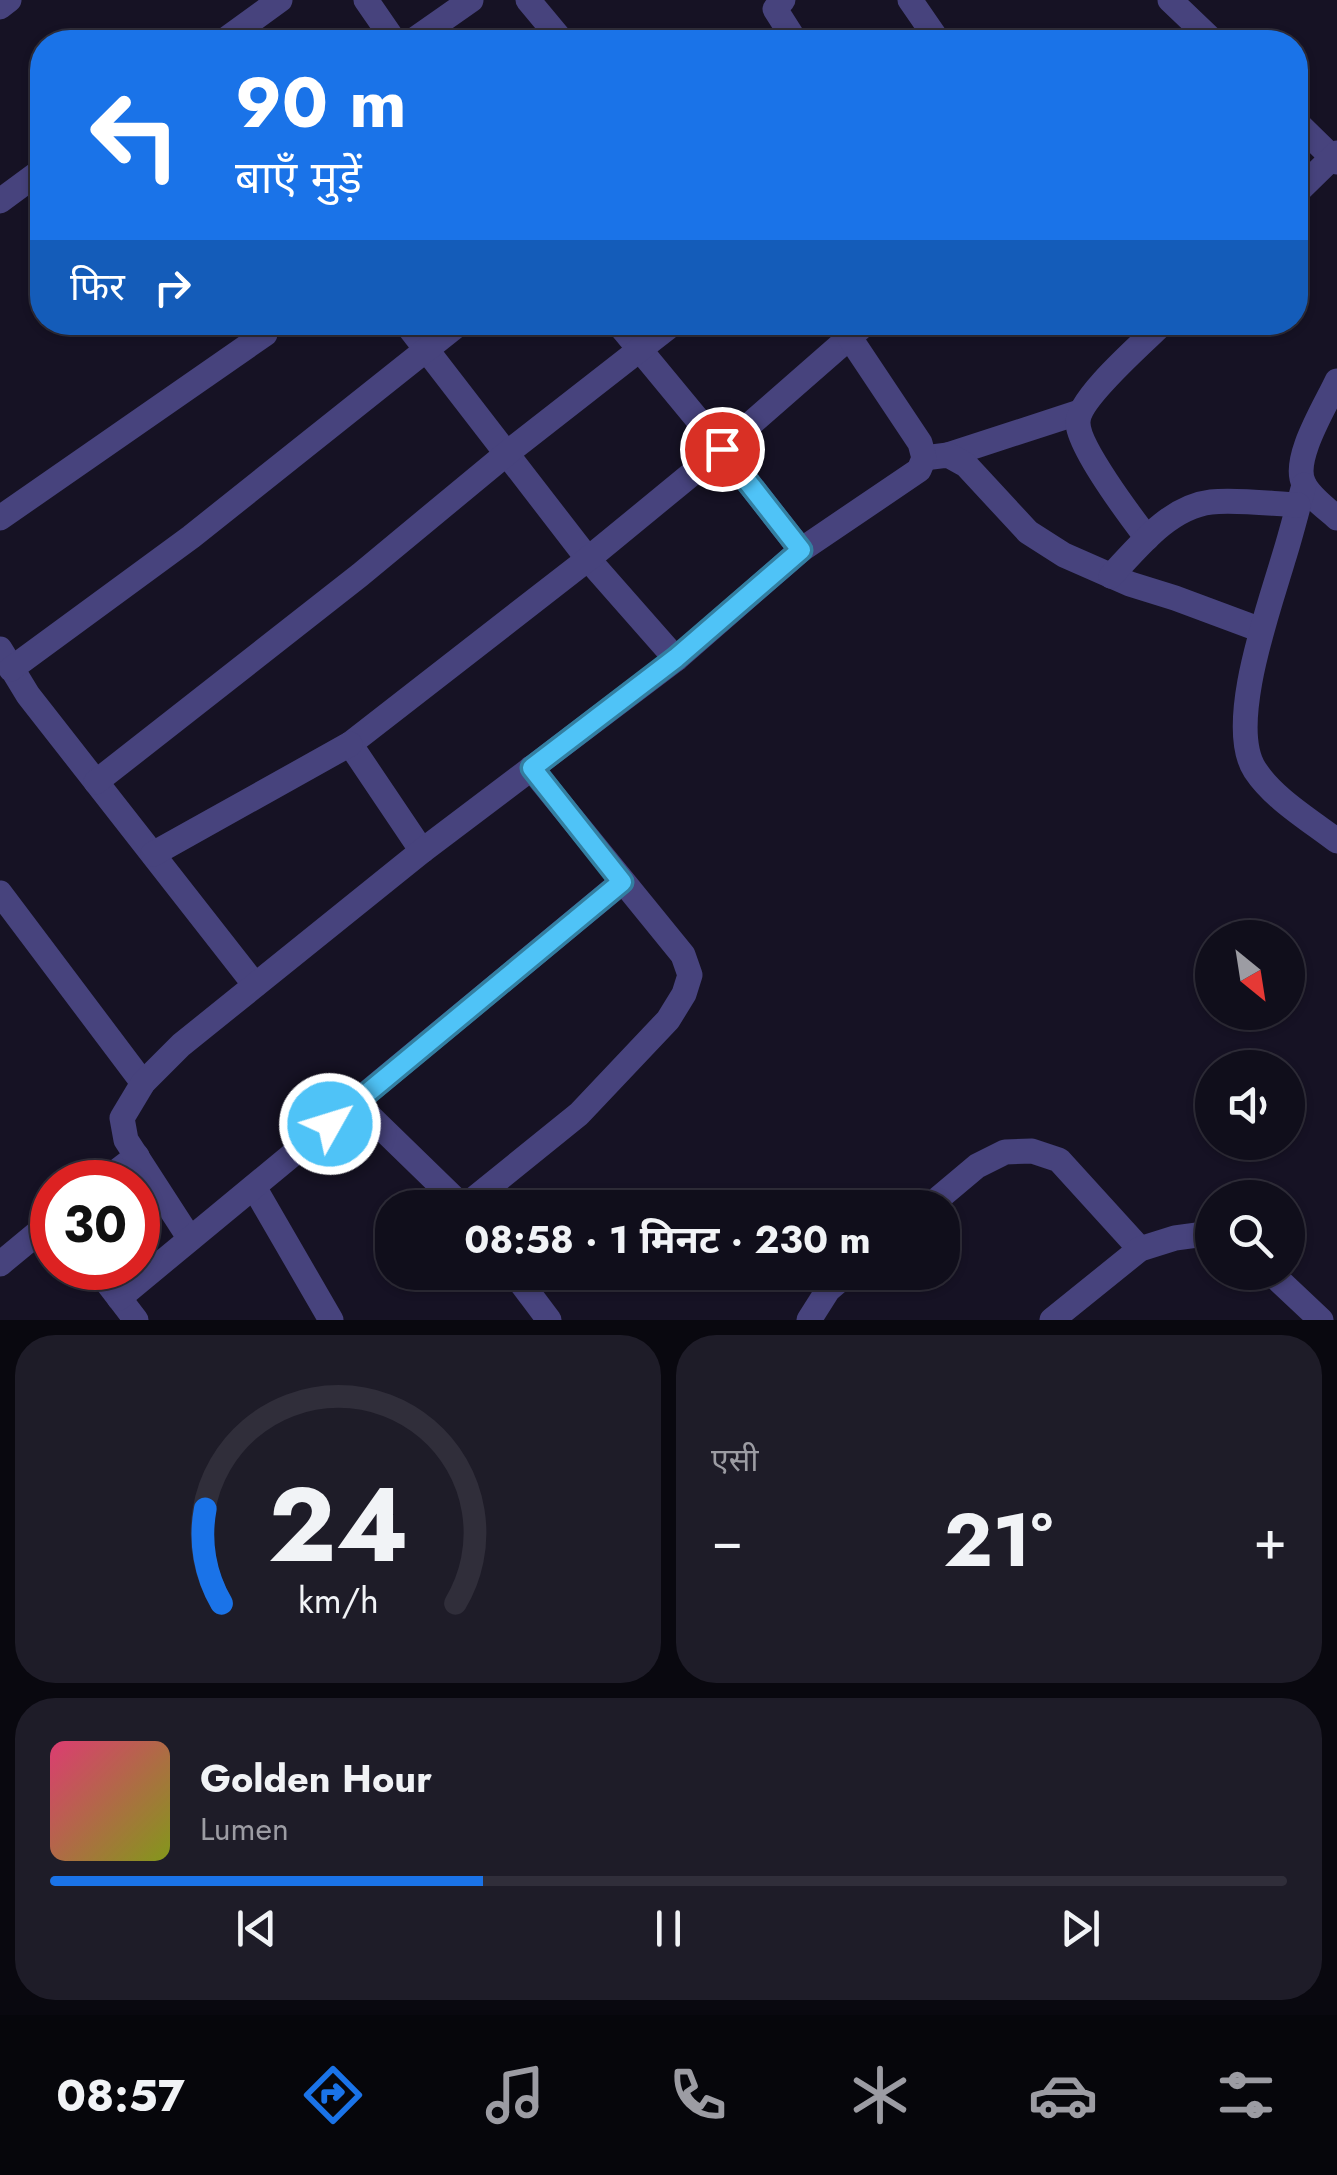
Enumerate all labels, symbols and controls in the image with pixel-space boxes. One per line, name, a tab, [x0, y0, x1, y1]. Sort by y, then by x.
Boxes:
text: 90 m	[235, 52, 407, 153]
icon: left	[70, 70, 200, 200]
text: बाएँ मुड़ें	[235, 145, 362, 210]
text: फिर	[70, 259, 125, 314]
icon: right	[145, 260, 200, 315]
pin	[680, 407, 765, 492]
icon: arrive	[695, 422, 750, 477]
north arrow	[1195, 920, 1305, 1030]
map controls	[1195, 920, 1305, 1290]
button: sound	[1195, 1050, 1305, 1160]
position arrow	[278, 1072, 382, 1176]
speed limit sign: 30	[30, 1160, 160, 1290]
button: search	[1195, 1180, 1305, 1290]
text: 08:58 · 1 मिनट · 230 m	[464, 1212, 871, 1267]
text: एसी	[711, 1437, 759, 1483]
text: 24	[268, 1450, 408, 1600]
text: 21°	[943, 1486, 1053, 1594]
text: −	[711, 1500, 743, 1580]
text: +	[1253, 1500, 1287, 1580]
text: km/h	[298, 1575, 378, 1626]
text: Golden Hour	[200, 1751, 432, 1806]
text: Lumen	[200, 1806, 289, 1852]
icon: previous	[229, 1901, 284, 1956]
icon: pause	[641, 1901, 696, 1956]
icon: next	[1053, 1901, 1108, 1956]
icon: directions	[298, 2060, 368, 2130]
icon: music	[480, 2060, 550, 2130]
icon: phone	[663, 2060, 733, 2130]
icon: climate	[845, 2060, 915, 2130]
icon: car	[1028, 2060, 1098, 2130]
icon: filters	[1211, 2060, 1281, 2130]
text: 08:57	[56, 2063, 185, 2128]

